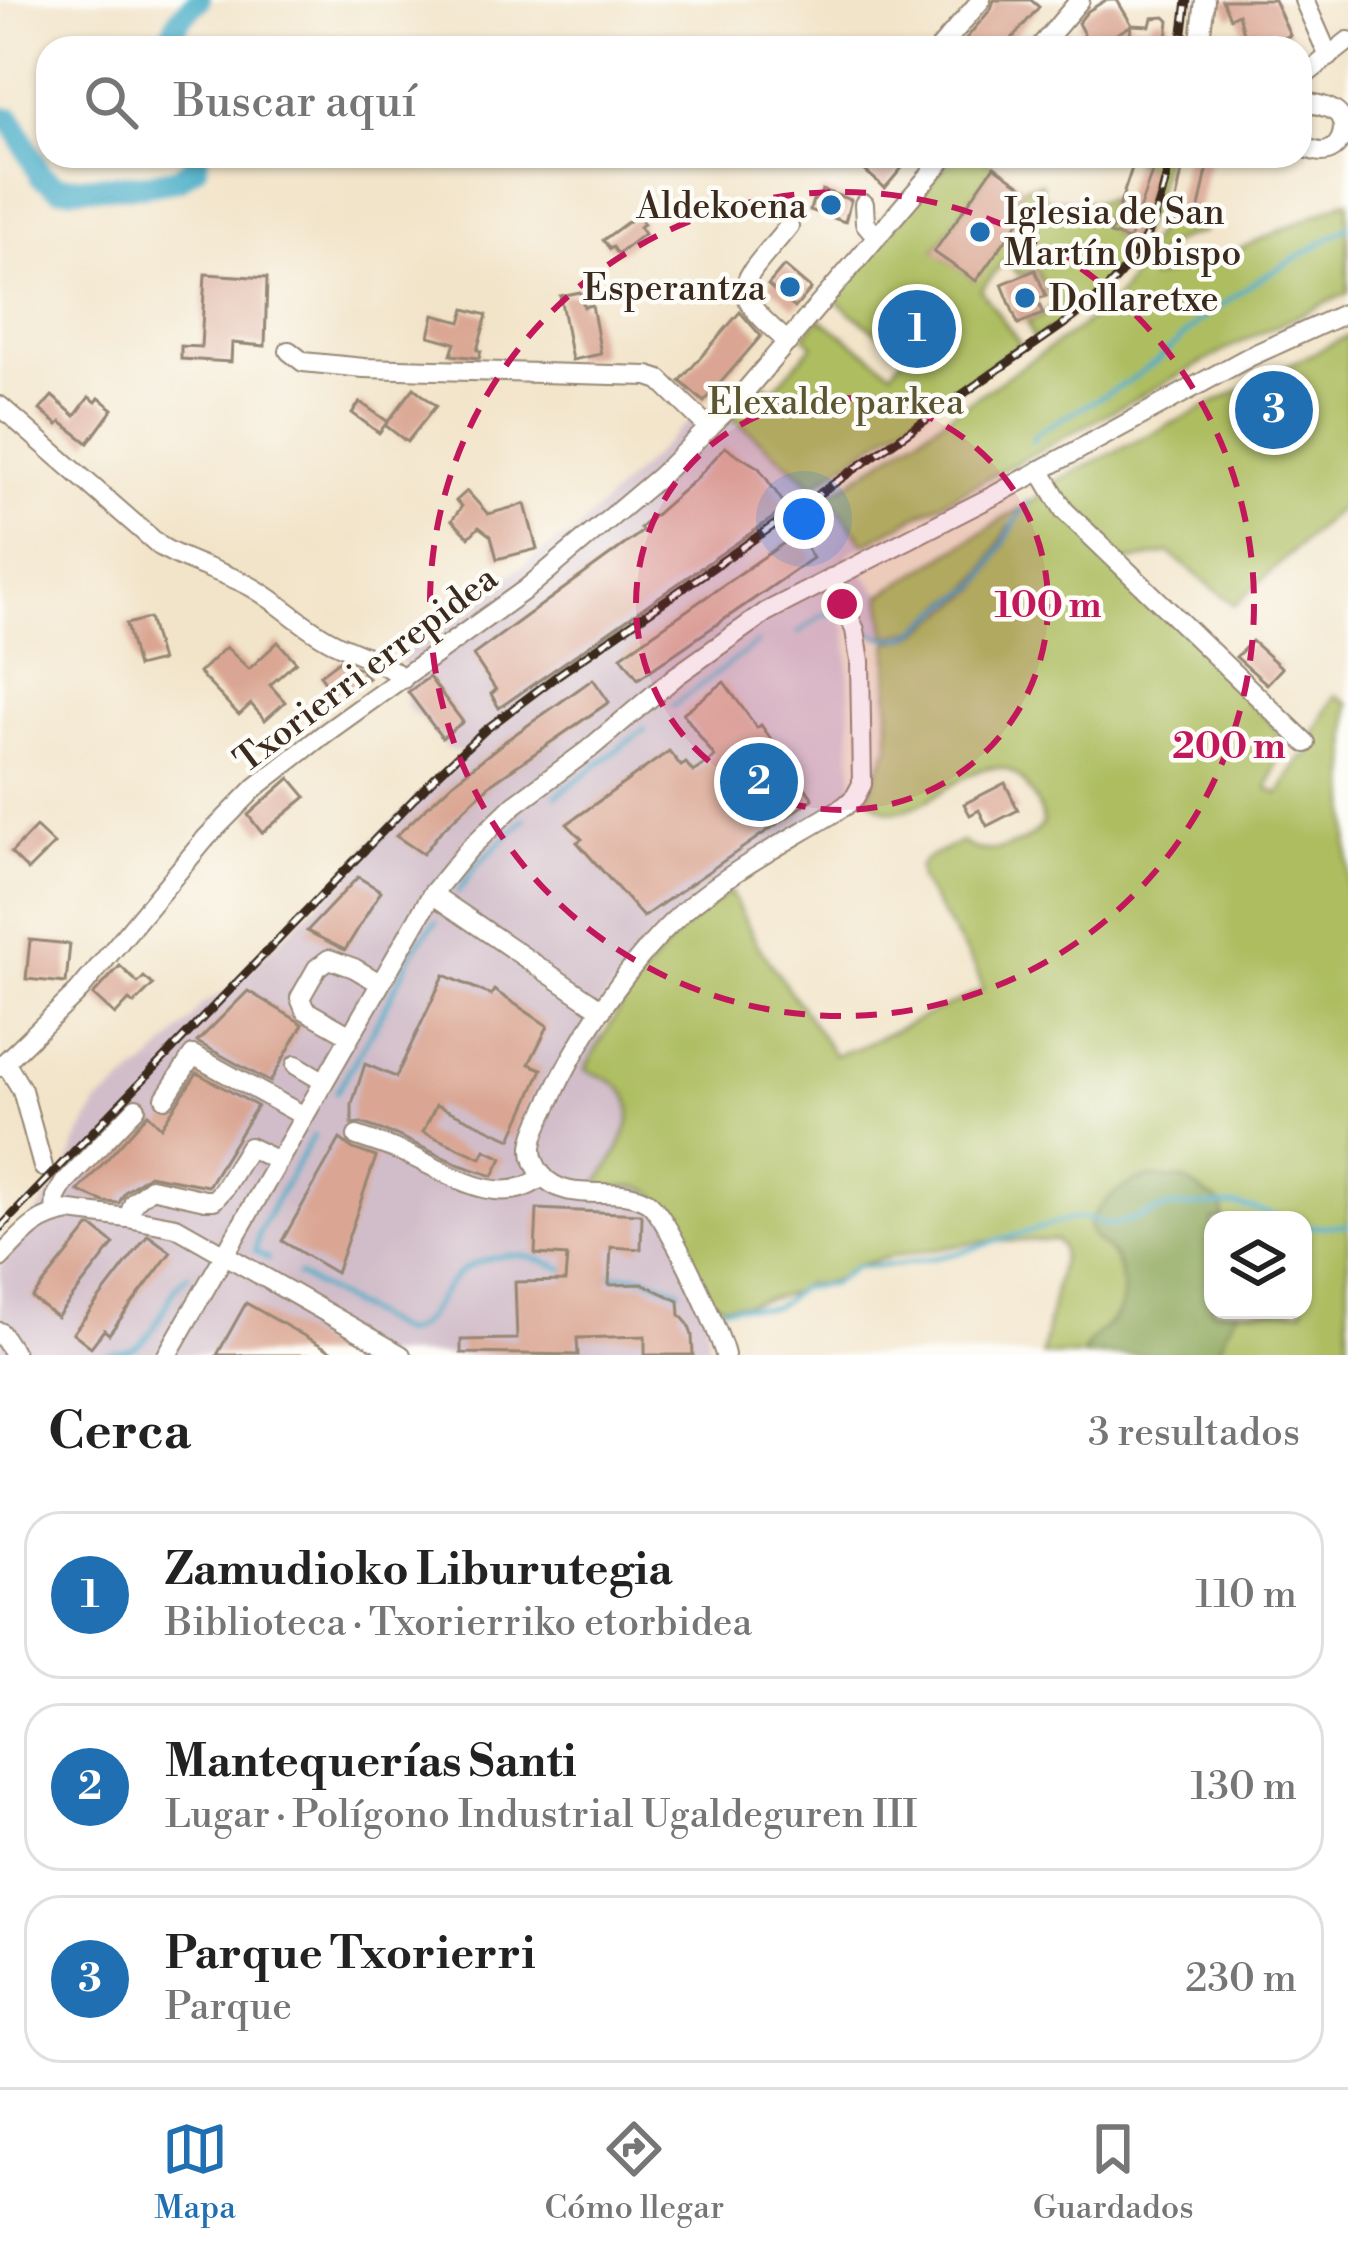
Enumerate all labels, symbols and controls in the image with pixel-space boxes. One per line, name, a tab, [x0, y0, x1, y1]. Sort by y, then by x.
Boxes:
search box	[36, 36, 1312, 168]
icon: search	[78, 69, 144, 135]
text: Buscar aquí	[174, 74, 416, 131]
place label: Aldekoena	[636, 185, 808, 230]
place label: Iglesia de San Martín Obispo	[1004, 191, 1241, 277]
marker: Aldekoena	[818, 192, 844, 218]
marker: Iglesia de San Martín Obispo	[967, 219, 993, 245]
place label: Esperantza	[583, 267, 767, 312]
marker: Esperantza	[777, 274, 803, 300]
place label: Dollaretxe	[1049, 278, 1219, 323]
pin: 1	[878, 284, 956, 374]
marker: Dollaretxe	[1012, 285, 1038, 311]
pin: 3	[1235, 365, 1313, 455]
park label: Elexalde parkea	[708, 381, 965, 426]
your location	[774, 489, 834, 549]
street label: Txorierri errepidea	[226, 556, 508, 784]
centre of rings	[821, 583, 863, 625]
text: 100 m	[995, 584, 1102, 629]
text: 200 m	[1172, 725, 1286, 770]
pin: 2	[720, 737, 798, 827]
map controls	[1204, 1211, 1312, 1319]
button: layers	[1204, 1211, 1312, 1319]
text: Cerca	[48, 1401, 191, 1465]
text: 3 resultados	[1088, 1409, 1300, 1458]
text: Zamudioko Liburutegia	[165, 1542, 673, 1599]
text: 1	[81, 1571, 99, 1620]
text: 110 m	[1195, 1571, 1297, 1620]
text: Biblioteca · Txorierriko etorbidea	[165, 1599, 752, 1648]
text: Mantequerías Santi	[165, 1734, 577, 1791]
text: 2	[78, 1763, 102, 1812]
text: 130 m	[1191, 1763, 1297, 1812]
text: Lugar · Polígono Industrial Ugaldeguren III	[165, 1791, 917, 1840]
text: Parque Txorierri	[165, 1926, 536, 1983]
text: 3	[78, 1955, 102, 2004]
text: 230 m	[1185, 1955, 1297, 2004]
text: Parque	[165, 1983, 292, 2032]
tab: Mapa	[154, 2116, 236, 2229]
tab: Cómo llegar	[544, 2116, 724, 2229]
tab: Guardados	[1033, 2116, 1194, 2229]

